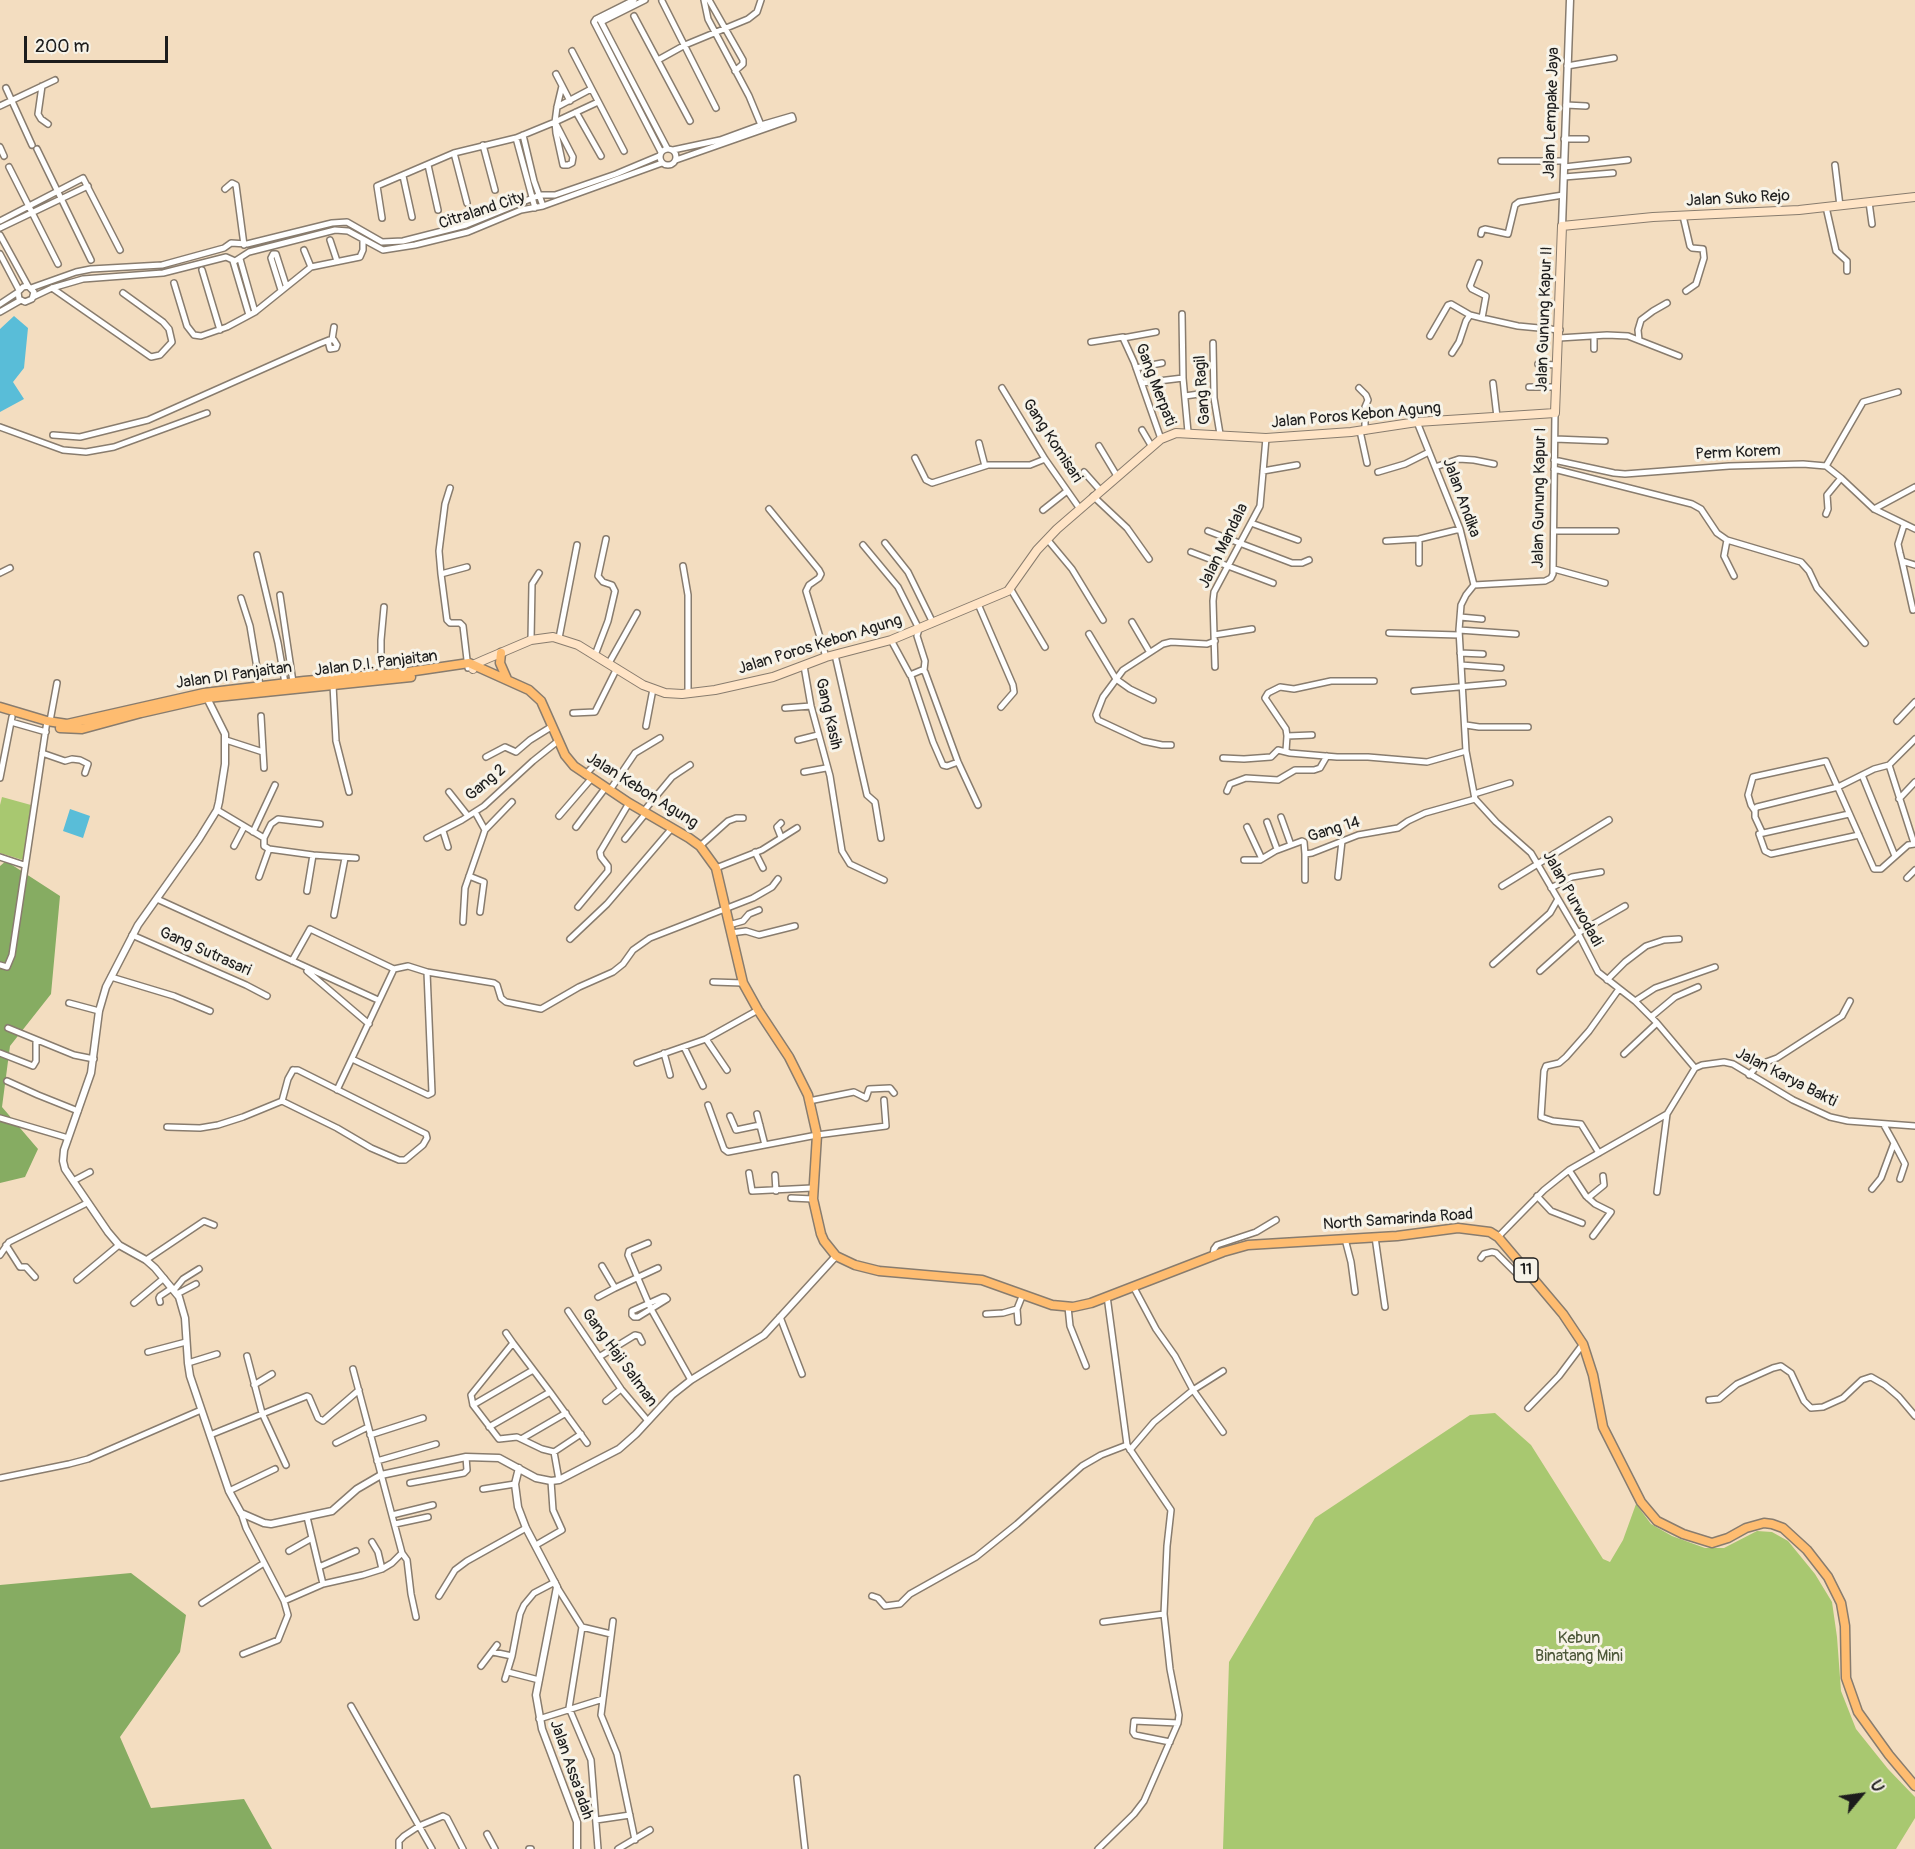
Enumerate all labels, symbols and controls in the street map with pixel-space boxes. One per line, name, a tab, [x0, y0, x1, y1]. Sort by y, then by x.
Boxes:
scale bar	[27, 24, 171, 62]
text: 200 m	[35, 35, 90, 58]
street label: Jalan Lempake Jaya	[1540, 47, 1564, 179]
street label: Jalan Suko Rejo	[1686, 187, 1790, 211]
street label: Citraland City	[436, 188, 528, 234]
street label: Jalan Gunung Kapur II	[1533, 246, 1557, 392]
street label: Gang Merpati	[1130, 341, 1180, 429]
street label: Gang Ragil	[1191, 355, 1215, 425]
street label: Gang Komisari	[1018, 395, 1086, 487]
street label: Jalan Poros Kebon Agung	[1270, 399, 1442, 433]
street label: Jalan Gunung Kapur I	[1529, 427, 1551, 569]
street label: Perm Korem	[1695, 441, 1781, 465]
street label: Jalan Andika	[1438, 456, 1484, 540]
street label: Jalan Mandala	[1195, 500, 1253, 592]
street label: Jalan Poros Kebon Agung	[736, 611, 904, 679]
street label: Jalan D.I. Panjaitan	[313, 647, 439, 681]
street label: Jalan DI Panjaitan	[175, 658, 293, 694]
street label: Gang Kasih	[810, 676, 846, 752]
street label: Jalan Kebon Agung	[582, 749, 702, 833]
street label: Gang 2	[462, 761, 510, 805]
street label: Gang 14	[1306, 813, 1362, 847]
street label: Jalan Purwodadi	[1538, 848, 1606, 950]
street label: Gang Sutrasari	[156, 923, 254, 981]
street label: Jalan Karya Bakti	[1732, 1044, 1840, 1112]
street label: North Samarinda Road	[1322, 1205, 1474, 1235]
road number: 11	[1514, 1258, 1538, 1282]
street label: Gang Haji Salman	[577, 1305, 661, 1411]
park label: Kebun Binatang Mini	[1535, 1629, 1623, 1667]
street label: Jalan Assa'adah	[545, 1718, 597, 1822]
north arrow	[1831, 1765, 1891, 1825]
text: U	[1865, 1777, 1888, 1796]

